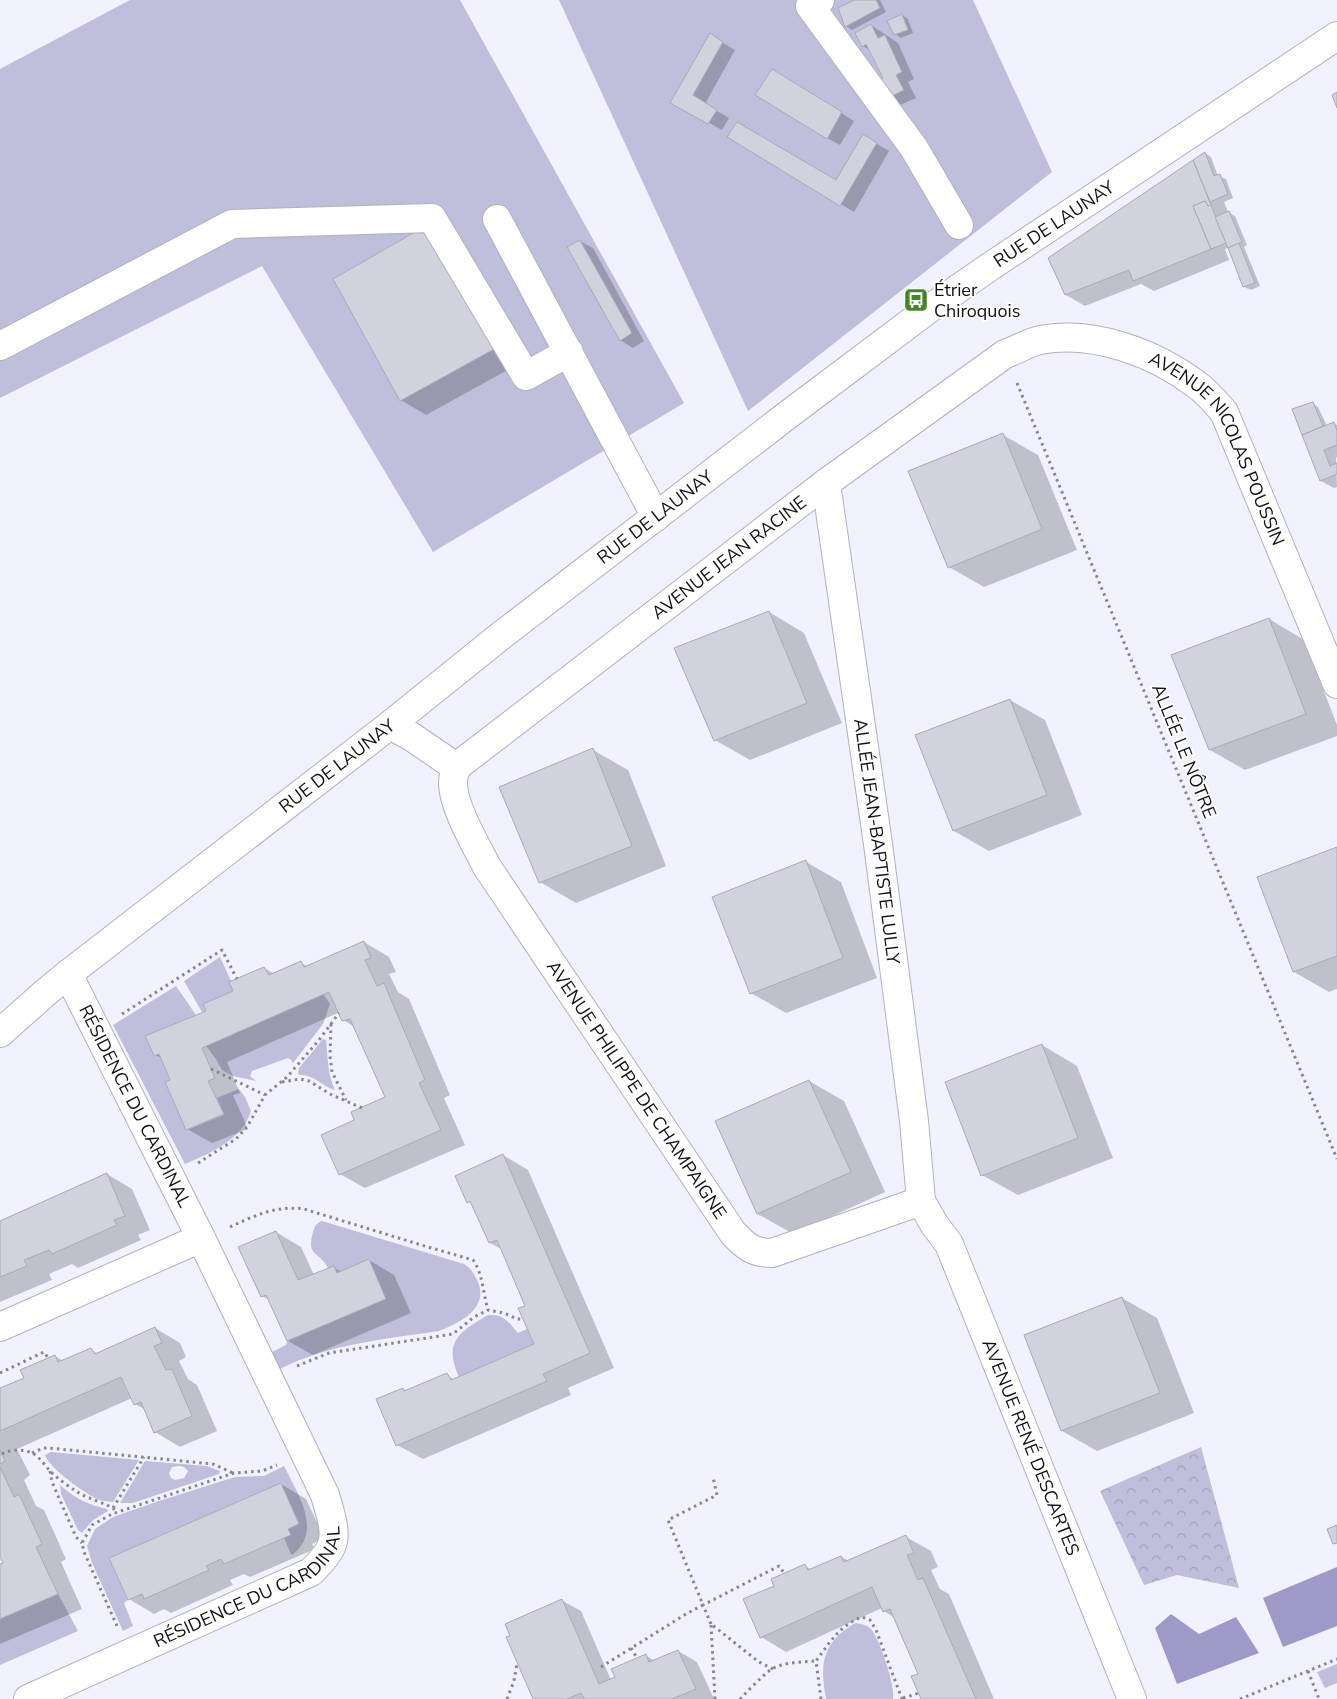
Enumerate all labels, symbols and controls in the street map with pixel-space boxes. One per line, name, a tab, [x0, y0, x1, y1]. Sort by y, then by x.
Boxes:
street label: RUE DE LAUNAY	[989, 175, 1119, 273]
place label: Étrier Chiroquois	[934, 278, 1020, 323]
bus stop icon: Étrier Chiroquois	[903, 287, 929, 313]
street label: AVENUE NICOLAS POUSSIN	[1145, 346, 1290, 549]
street label: RUE DE LAUNAY	[592, 465, 718, 569]
street label: AVENUE JEAN RACINE	[647, 490, 811, 625]
street label: ALLÉE LE NÔTRE	[1146, 680, 1222, 822]
street label: RUE DE LAUNAY	[274, 713, 400, 818]
street label: ALLÉE JEAN-BAPTISTE LULLY	[848, 717, 906, 966]
street label: AVENUE PHILIPPE DE CHAMPAIGNE	[541, 956, 732, 1224]
street label: RÉSIDENCE DU CARDINAL	[73, 1000, 197, 1212]
street label: AVENUE RENÉ DESCARTES	[977, 1336, 1085, 1559]
street label: RÉSIDENCE DU CARDINAL	[150, 1525, 346, 1653]

